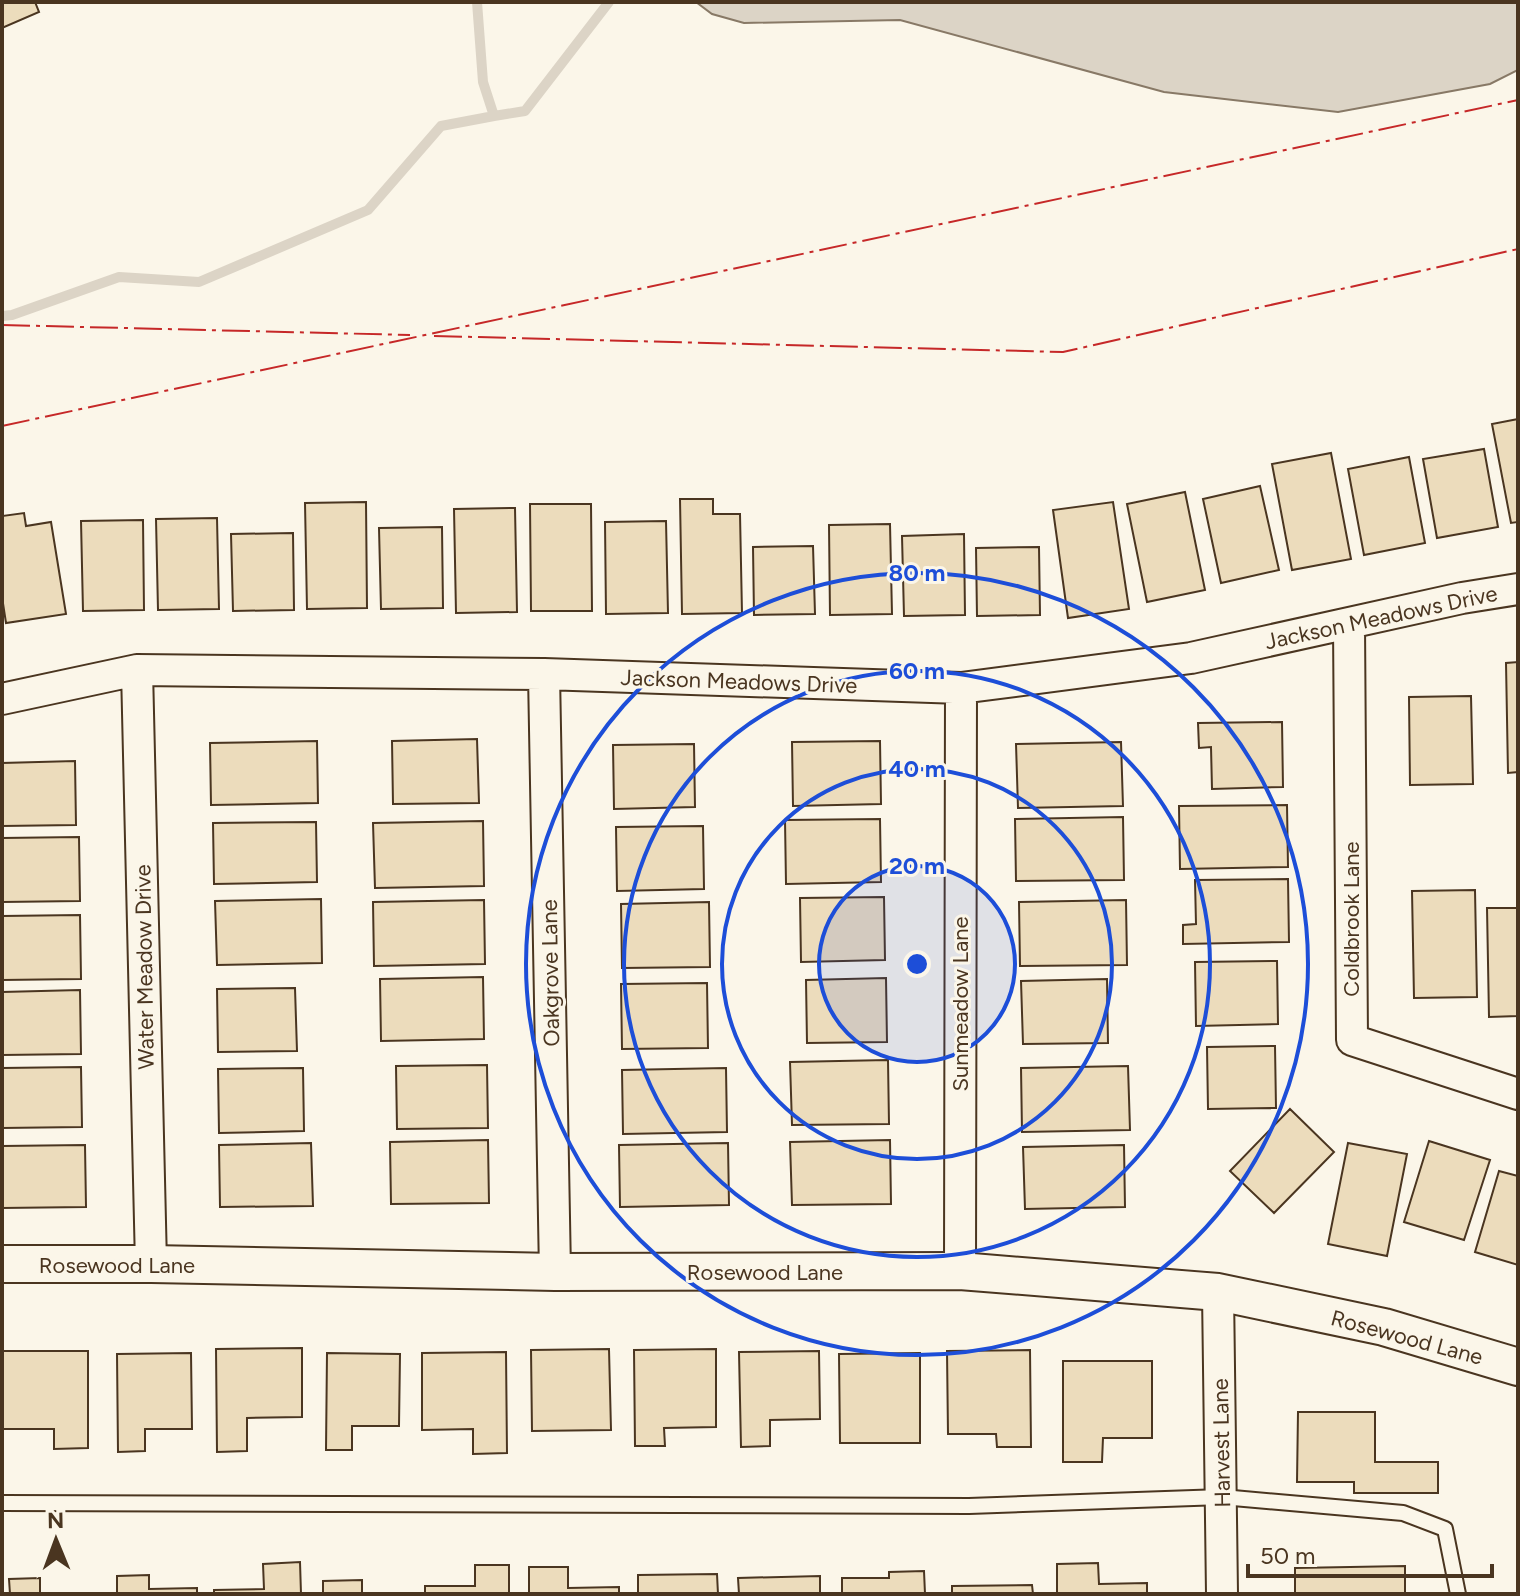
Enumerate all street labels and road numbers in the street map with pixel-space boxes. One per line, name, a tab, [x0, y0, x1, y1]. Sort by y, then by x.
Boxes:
street label: Jackson Meadows Drive	[1262, 580, 1500, 655]
street label: Jackson Meadows Drive	[620, 664, 858, 699]
street label: Coldbrook Lane	[1338, 841, 1365, 997]
street label: Water Meadow Drive	[129, 864, 160, 1070]
street label: Oakgrove Lane	[536, 899, 565, 1047]
street label: Sunmeadow Lane	[947, 916, 974, 1092]
street label: Rosewood Lane	[39, 1252, 195, 1279]
street label: Rosewood Lane	[687, 1259, 843, 1286]
street label: Rosewood Lane	[1328, 1304, 1486, 1371]
street label: Harvest Lane	[1207, 1378, 1236, 1508]

